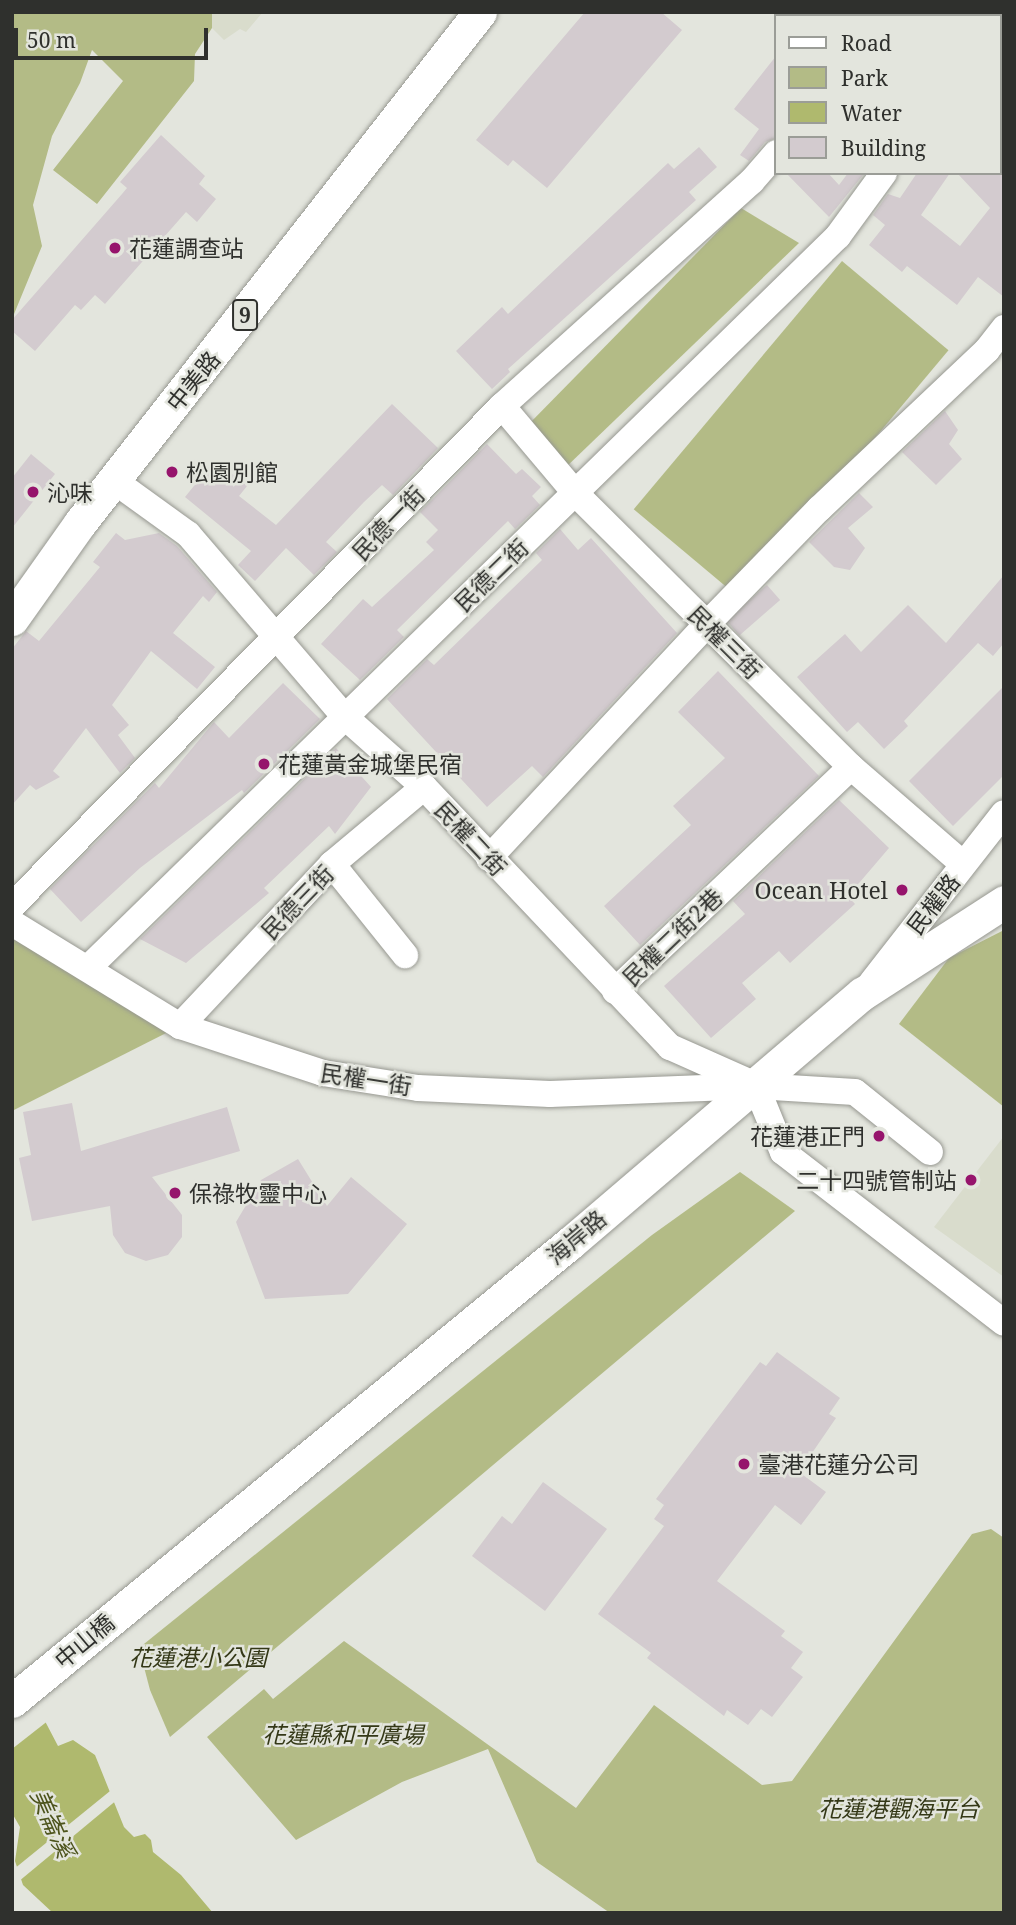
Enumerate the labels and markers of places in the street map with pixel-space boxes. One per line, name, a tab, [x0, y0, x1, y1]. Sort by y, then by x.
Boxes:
place label: 花蓮調查站	[129, 234, 244, 262]
marker: 花蓮調查站	[107, 240, 123, 256]
place label: 松園別館	[186, 458, 278, 486]
marker: 松園別館	[164, 464, 180, 480]
place label: 沁味	[47, 478, 93, 506]
marker: 沁味	[25, 484, 41, 500]
place label: 花蓮黃金城堡民宿	[278, 750, 462, 778]
marker: 花蓮黃金城堡民宿	[256, 756, 272, 772]
place label: Ocean Hotel	[755, 876, 888, 904]
marker: Ocean Hotel	[894, 882, 910, 898]
place label: 花蓮港正門	[750, 1122, 865, 1150]
marker: 花蓮港正門	[871, 1128, 887, 1144]
place label: 二十四號管制站	[796, 1166, 957, 1194]
marker: 二十四號管制站	[963, 1172, 979, 1188]
place label: 保祿牧靈中心	[189, 1179, 327, 1207]
marker: 保祿牧靈中心	[167, 1185, 183, 1201]
place label: 臺港花蓮分公司	[758, 1450, 919, 1478]
marker: 臺港花蓮分公司	[736, 1456, 752, 1472]

